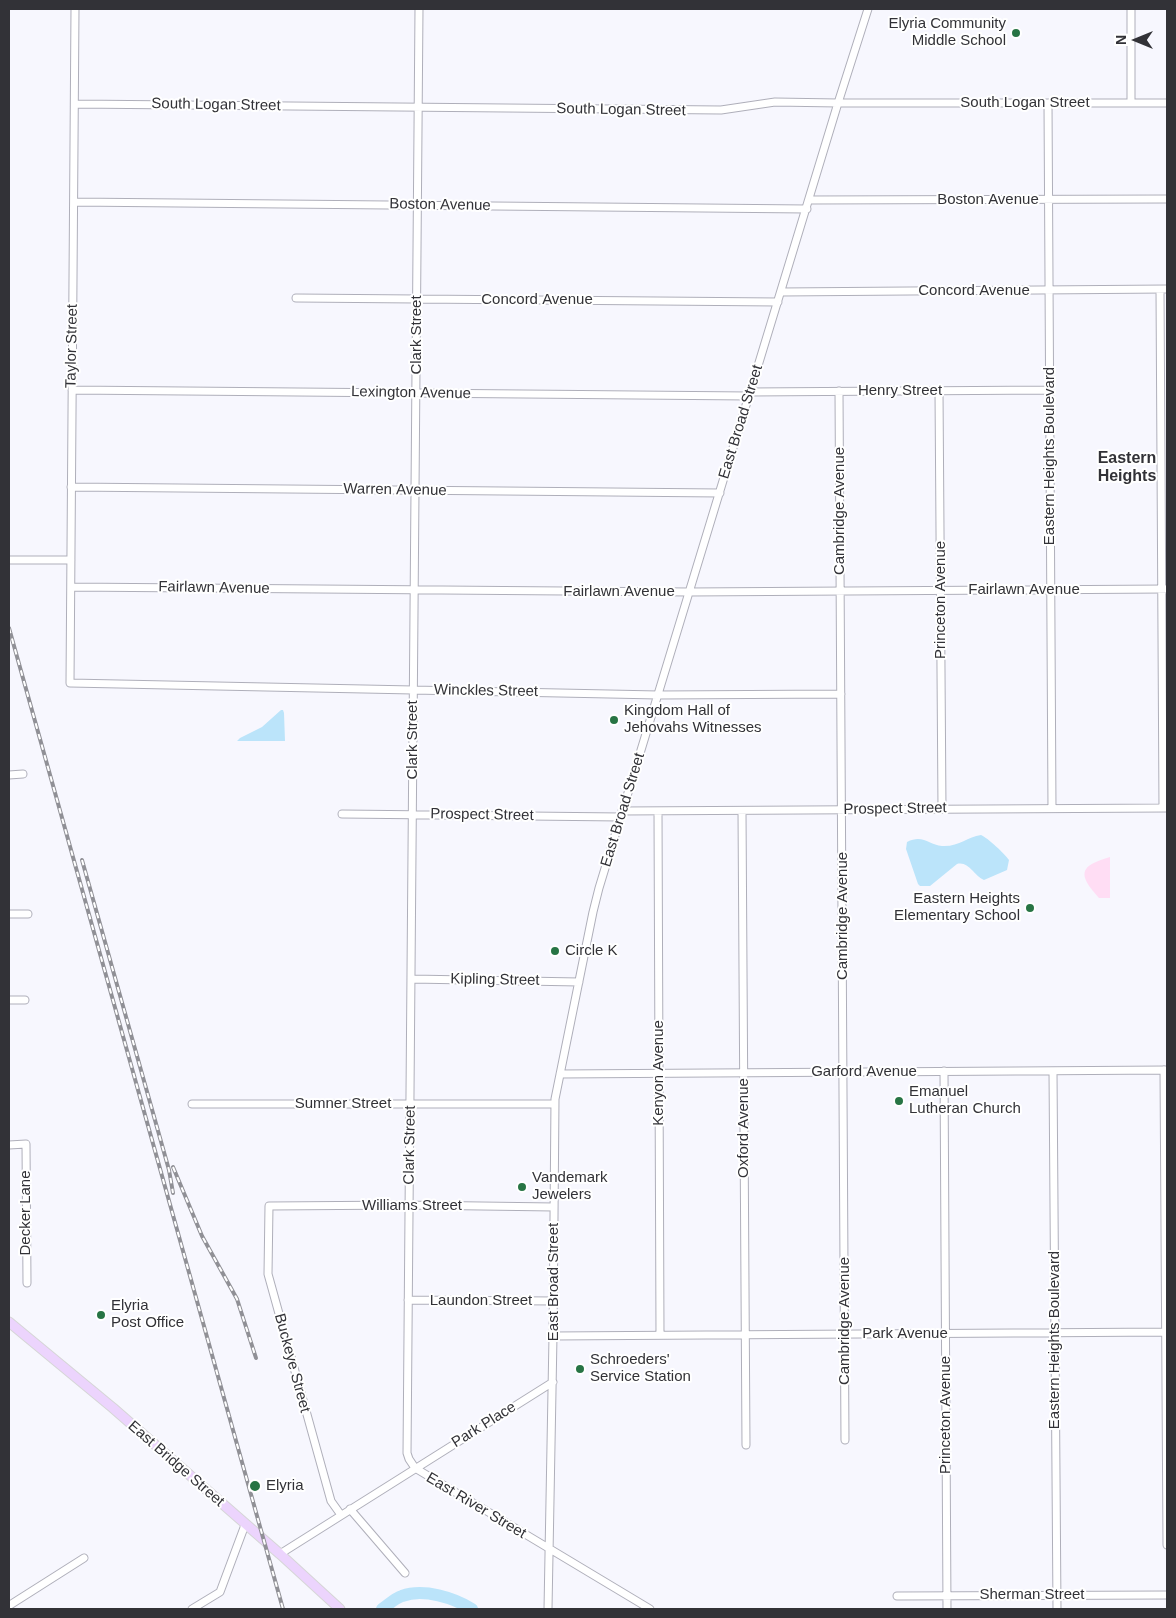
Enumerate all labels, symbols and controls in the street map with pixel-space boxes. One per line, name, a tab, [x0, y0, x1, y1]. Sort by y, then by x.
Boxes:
place label: Elyria Community Middle School	[888, 15, 1006, 50]
north arrow	[1111, 15, 1161, 65]
marker: Elyria Community Middle School	[1010, 27, 1022, 39]
text: N	[1113, 35, 1129, 45]
street label: South Logan Street	[960, 94, 1090, 112]
street label: South Logan Street	[151, 95, 281, 115]
street label: South Logan Street	[556, 100, 686, 120]
street label: Boston Avenue	[937, 191, 1039, 209]
street label: Boston Avenue	[389, 195, 491, 215]
street label: Concord Avenue	[918, 282, 1030, 300]
street label: Concord Avenue	[481, 291, 593, 309]
street label: Clark Street	[408, 295, 426, 375]
street label: Taylor Street	[62, 304, 82, 388]
street label: East Broad Street	[715, 363, 767, 481]
street label: Eastern Heights Boulevard	[1041, 367, 1059, 545]
street label: Henry Street	[858, 382, 942, 400]
street label: Lexington Avenue	[351, 383, 471, 403]
street label: Cambridge Avenue	[831, 447, 849, 575]
district label: Eastern Heights	[1098, 449, 1156, 487]
street label: Warren Avenue	[343, 480, 447, 500]
street label: Princeton Avenue	[932, 541, 950, 659]
street label: Fairlawn Avenue	[158, 578, 270, 598]
street label: Fairlawn Avenue	[968, 581, 1080, 599]
street label: Fairlawn Avenue	[563, 583, 675, 601]
street label: Winckles Street	[434, 681, 538, 701]
street label: Clark Street	[404, 700, 422, 780]
place label: Kingdom Hall of Jehovahs Witnesses	[624, 702, 762, 737]
marker: Kingdom Hall of Jehovahs Witnesses	[608, 714, 620, 726]
street label: East Broad Street	[597, 751, 649, 869]
street label: Prospect Street	[843, 799, 947, 819]
street label: Prospect Street	[430, 805, 534, 825]
street label: Cambridge Avenue	[834, 852, 852, 980]
place label: Eastern Heights Elementary School	[894, 890, 1020, 925]
marker: Eastern Heights Elementary School	[1024, 902, 1036, 914]
place label: Circle K	[565, 942, 618, 960]
marker: Circle K	[549, 945, 561, 957]
street label: Kipling Street	[450, 970, 540, 990]
street label: Kenyon Avenue	[650, 1020, 668, 1126]
street label: Garford Avenue	[811, 1063, 917, 1081]
street label: Oxford Avenue	[735, 1078, 753, 1178]
place label: Emanuel Lutheran Church	[909, 1083, 1021, 1118]
street label: Sumner Street	[295, 1095, 391, 1113]
marker: Emanuel Lutheran Church	[893, 1095, 905, 1107]
street label: Clark Street	[400, 1105, 420, 1185]
place label: Vandemark Jewelers	[532, 1169, 608, 1204]
street label: Decker Lane	[17, 1170, 35, 1256]
marker: Vandemark Jewelers	[516, 1181, 528, 1193]
street label: Williams Street	[362, 1197, 462, 1215]
street label: East Broad Street	[545, 1223, 563, 1341]
street label: Eastern Heights Boulevard	[1046, 1251, 1064, 1429]
street label: Cambridge Avenue	[836, 1257, 854, 1385]
street label: Laundon Street	[430, 1292, 532, 1310]
place label: Elyria Post Office	[111, 1297, 184, 1332]
marker: Elyria Post Office	[95, 1309, 107, 1321]
street label: Buckeye Street	[270, 1312, 314, 1414]
street label: Park Avenue	[862, 1325, 948, 1343]
place label: Schroeders' Service Station	[590, 1351, 691, 1386]
street label: Princeton Avenue	[937, 1356, 955, 1474]
marker: Schroeders' Service Station	[574, 1363, 586, 1375]
street label: Park Place	[448, 1398, 520, 1452]
street label: East Bridge Street	[124, 1417, 228, 1511]
street label: East River Street	[423, 1469, 529, 1543]
place label: Elyria	[266, 1477, 304, 1495]
marker: Elyria	[248, 1479, 262, 1493]
street label: Sherman Street	[979, 1586, 1085, 1604]

